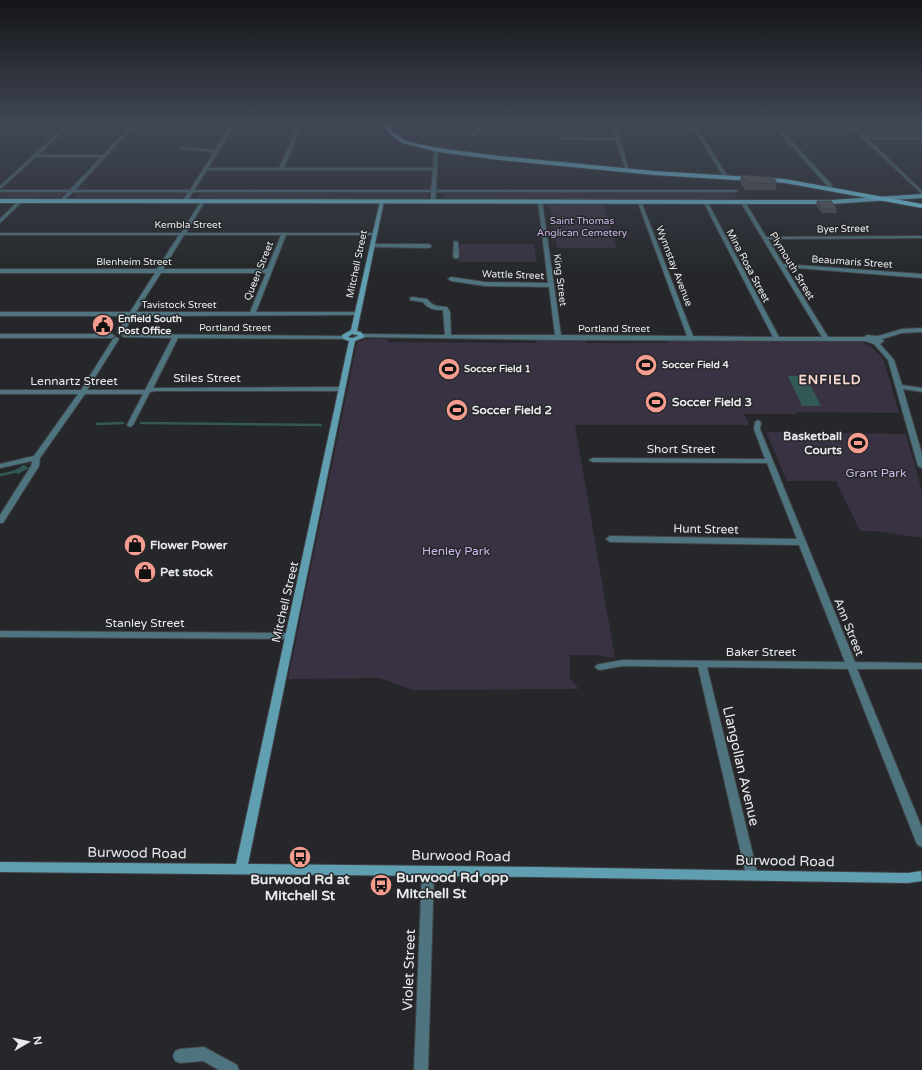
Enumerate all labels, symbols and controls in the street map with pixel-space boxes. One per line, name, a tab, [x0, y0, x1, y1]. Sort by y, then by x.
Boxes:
park label: Saint Thomas Anglican Cemetery	[537, 215, 628, 239]
street label: Kembla Street	[154, 219, 222, 231]
street label: Byer Street	[817, 223, 870, 235]
street label: Wynnstay Avenue	[653, 224, 695, 308]
street label: Mina Rosa Street	[724, 227, 772, 305]
street label: Mitchell Street	[344, 229, 370, 299]
street label: Plymouth Street	[767, 230, 817, 302]
street label: Queen Street	[242, 240, 276, 302]
street label: King Street	[551, 253, 569, 307]
street label: Beaumaris Street	[811, 253, 893, 271]
street label: Blenheim Street	[96, 256, 172, 268]
street label: Wattle Street	[482, 268, 544, 282]
street label: Tavistock Street	[141, 299, 217, 311]
public building icon: Enfield South Post Office	[90, 312, 116, 338]
place label: Enfield South Post Office	[118, 313, 182, 337]
street label: Portland Street	[199, 322, 271, 334]
street label: Portland Street	[578, 323, 650, 335]
sports icon: Soccer Field 4	[633, 352, 659, 378]
sports icon: Soccer Field 1	[436, 356, 462, 382]
place label: Soccer Field 4	[662, 359, 729, 371]
place label: Soccer Field 1	[464, 363, 531, 375]
street label: Stiles Street	[173, 371, 241, 385]
district label: ENFIELD	[799, 372, 861, 388]
street label: Lennartz Street	[30, 374, 118, 388]
sports icon: Soccer Field 3	[643, 389, 669, 415]
place label: Soccer Field 3	[672, 395, 752, 409]
sports icon: Soccer Field 2	[444, 397, 470, 423]
place label: Soccer Field 2	[472, 403, 552, 417]
place label: Basketball Courts	[783, 429, 842, 457]
sports icon: Basketball Courts	[845, 430, 871, 456]
street label: Short Street	[647, 442, 716, 456]
park label: Grant Park	[846, 466, 907, 480]
street label: Hunt Street	[673, 521, 739, 537]
shop icon: Flower Power	[122, 532, 148, 558]
place label: Flower Power	[150, 538, 228, 552]
park label: Henley Park	[422, 544, 490, 558]
shop icon: Pet stock	[132, 559, 158, 585]
street label: Mitchell Street	[269, 560, 301, 644]
place label: Pet stock	[160, 565, 213, 579]
street label: Ann Street	[831, 596, 867, 658]
street label: Stanley Street	[105, 616, 185, 630]
street label: Baker Street	[726, 645, 797, 659]
street label: Llangollan Avenue	[719, 704, 763, 828]
street label: Burwood Road	[87, 844, 187, 862]
bus stop icon: Burwood Rd at Mitchell St	[287, 844, 313, 870]
street label: Burwood Road	[411, 847, 511, 865]
street label: Burwood Road	[735, 852, 835, 870]
place label: Burwood Rd opp Mitchell St	[396, 869, 509, 902]
place label: Burwood Rd at Mitchell St	[250, 871, 350, 904]
bus stop icon: Burwood Rd opp Mitchell St	[368, 872, 394, 898]
street label: Violet Street	[399, 928, 419, 1011]
north arrow	[8, 1022, 48, 1062]
text: N	[30, 1035, 44, 1046]

